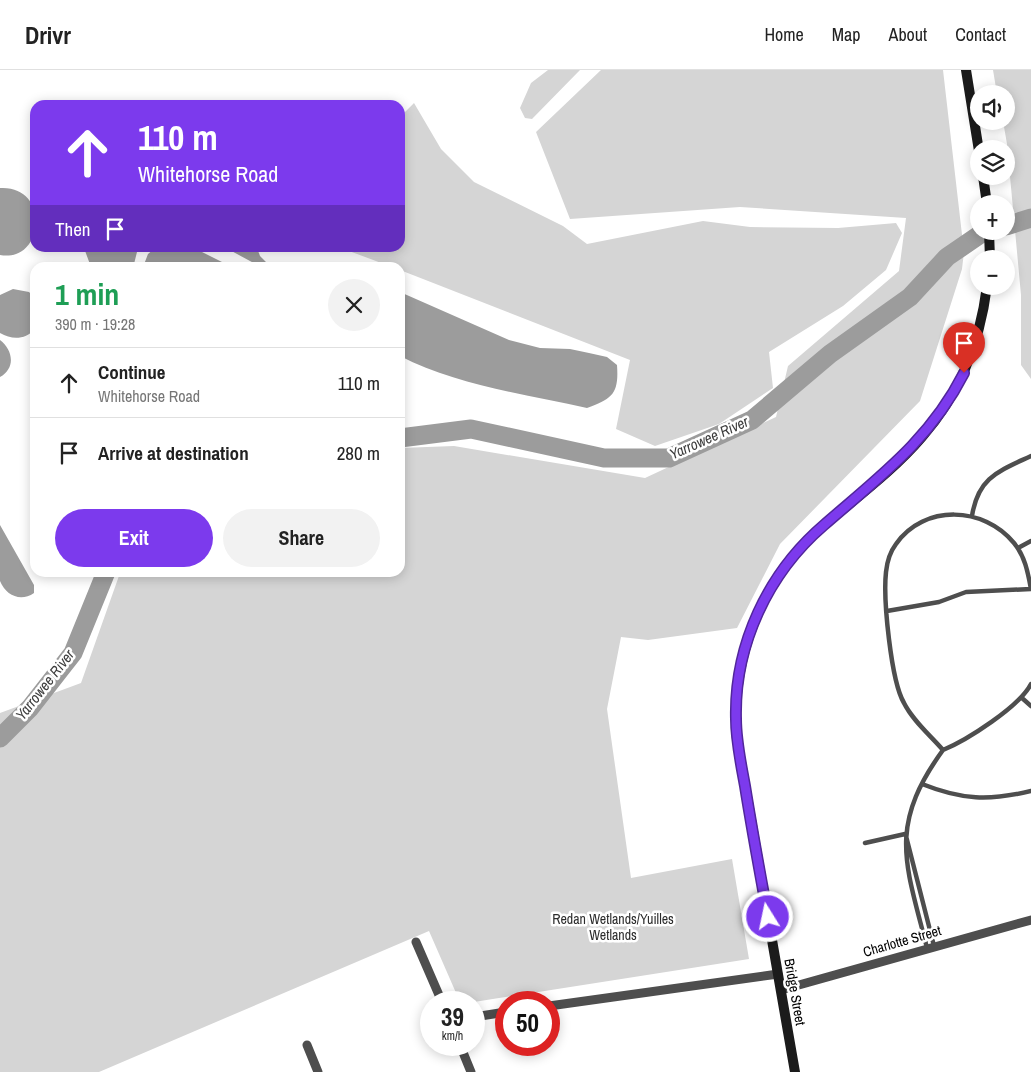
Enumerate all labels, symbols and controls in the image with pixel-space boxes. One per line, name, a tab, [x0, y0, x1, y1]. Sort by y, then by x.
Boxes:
text: Drivr	[25, 19, 71, 51]
text: Home	[764, 22, 804, 47]
text: Map	[832, 22, 861, 47]
text: About	[889, 22, 927, 47]
text: Contact	[955, 22, 1006, 47]
map controls	[970, 85, 1015, 295]
button: sound	[970, 85, 1015, 130]
text: 110 m	[138, 114, 218, 161]
icon: ahead	[55, 120, 120, 185]
button: layers	[970, 140, 1015, 185]
text: Whitehorse Road	[138, 159, 278, 189]
button: +	[970, 195, 1015, 240]
icon: arrive	[101, 215, 129, 243]
text: Then	[55, 216, 91, 242]
button: −	[970, 250, 1015, 295]
text: 1 min	[55, 274, 119, 314]
button: close	[328, 279, 380, 331]
text: 390 m · 19:28	[55, 313, 135, 335]
pin	[943, 322, 985, 373]
icon: arrive	[950, 329, 978, 357]
text: Continue	[98, 359, 166, 385]
icon: ahead	[55, 369, 83, 397]
text: 110 m	[338, 370, 380, 396]
text: Whitehorse Road	[98, 385, 200, 407]
water label: Yarrowee River	[666, 410, 752, 464]
icon: arrive	[55, 439, 83, 467]
text: Arrive at destination	[98, 440, 249, 466]
text: 280 m	[337, 440, 380, 466]
button: Exit	[55, 509, 213, 567]
button: Share	[223, 509, 380, 567]
water label: Yarrowee River	[10, 644, 79, 724]
position arrow	[741, 890, 793, 942]
park label: Redan Wetlands/Yuilles Wetlands	[552, 910, 674, 944]
street label: Charlotte Street	[861, 921, 943, 961]
street label: Bridge Street	[780, 957, 810, 1027]
speed limit sign: 50	[495, 991, 560, 1056]
text: 39	[441, 1000, 464, 1034]
text: km/h	[442, 1028, 463, 1044]

